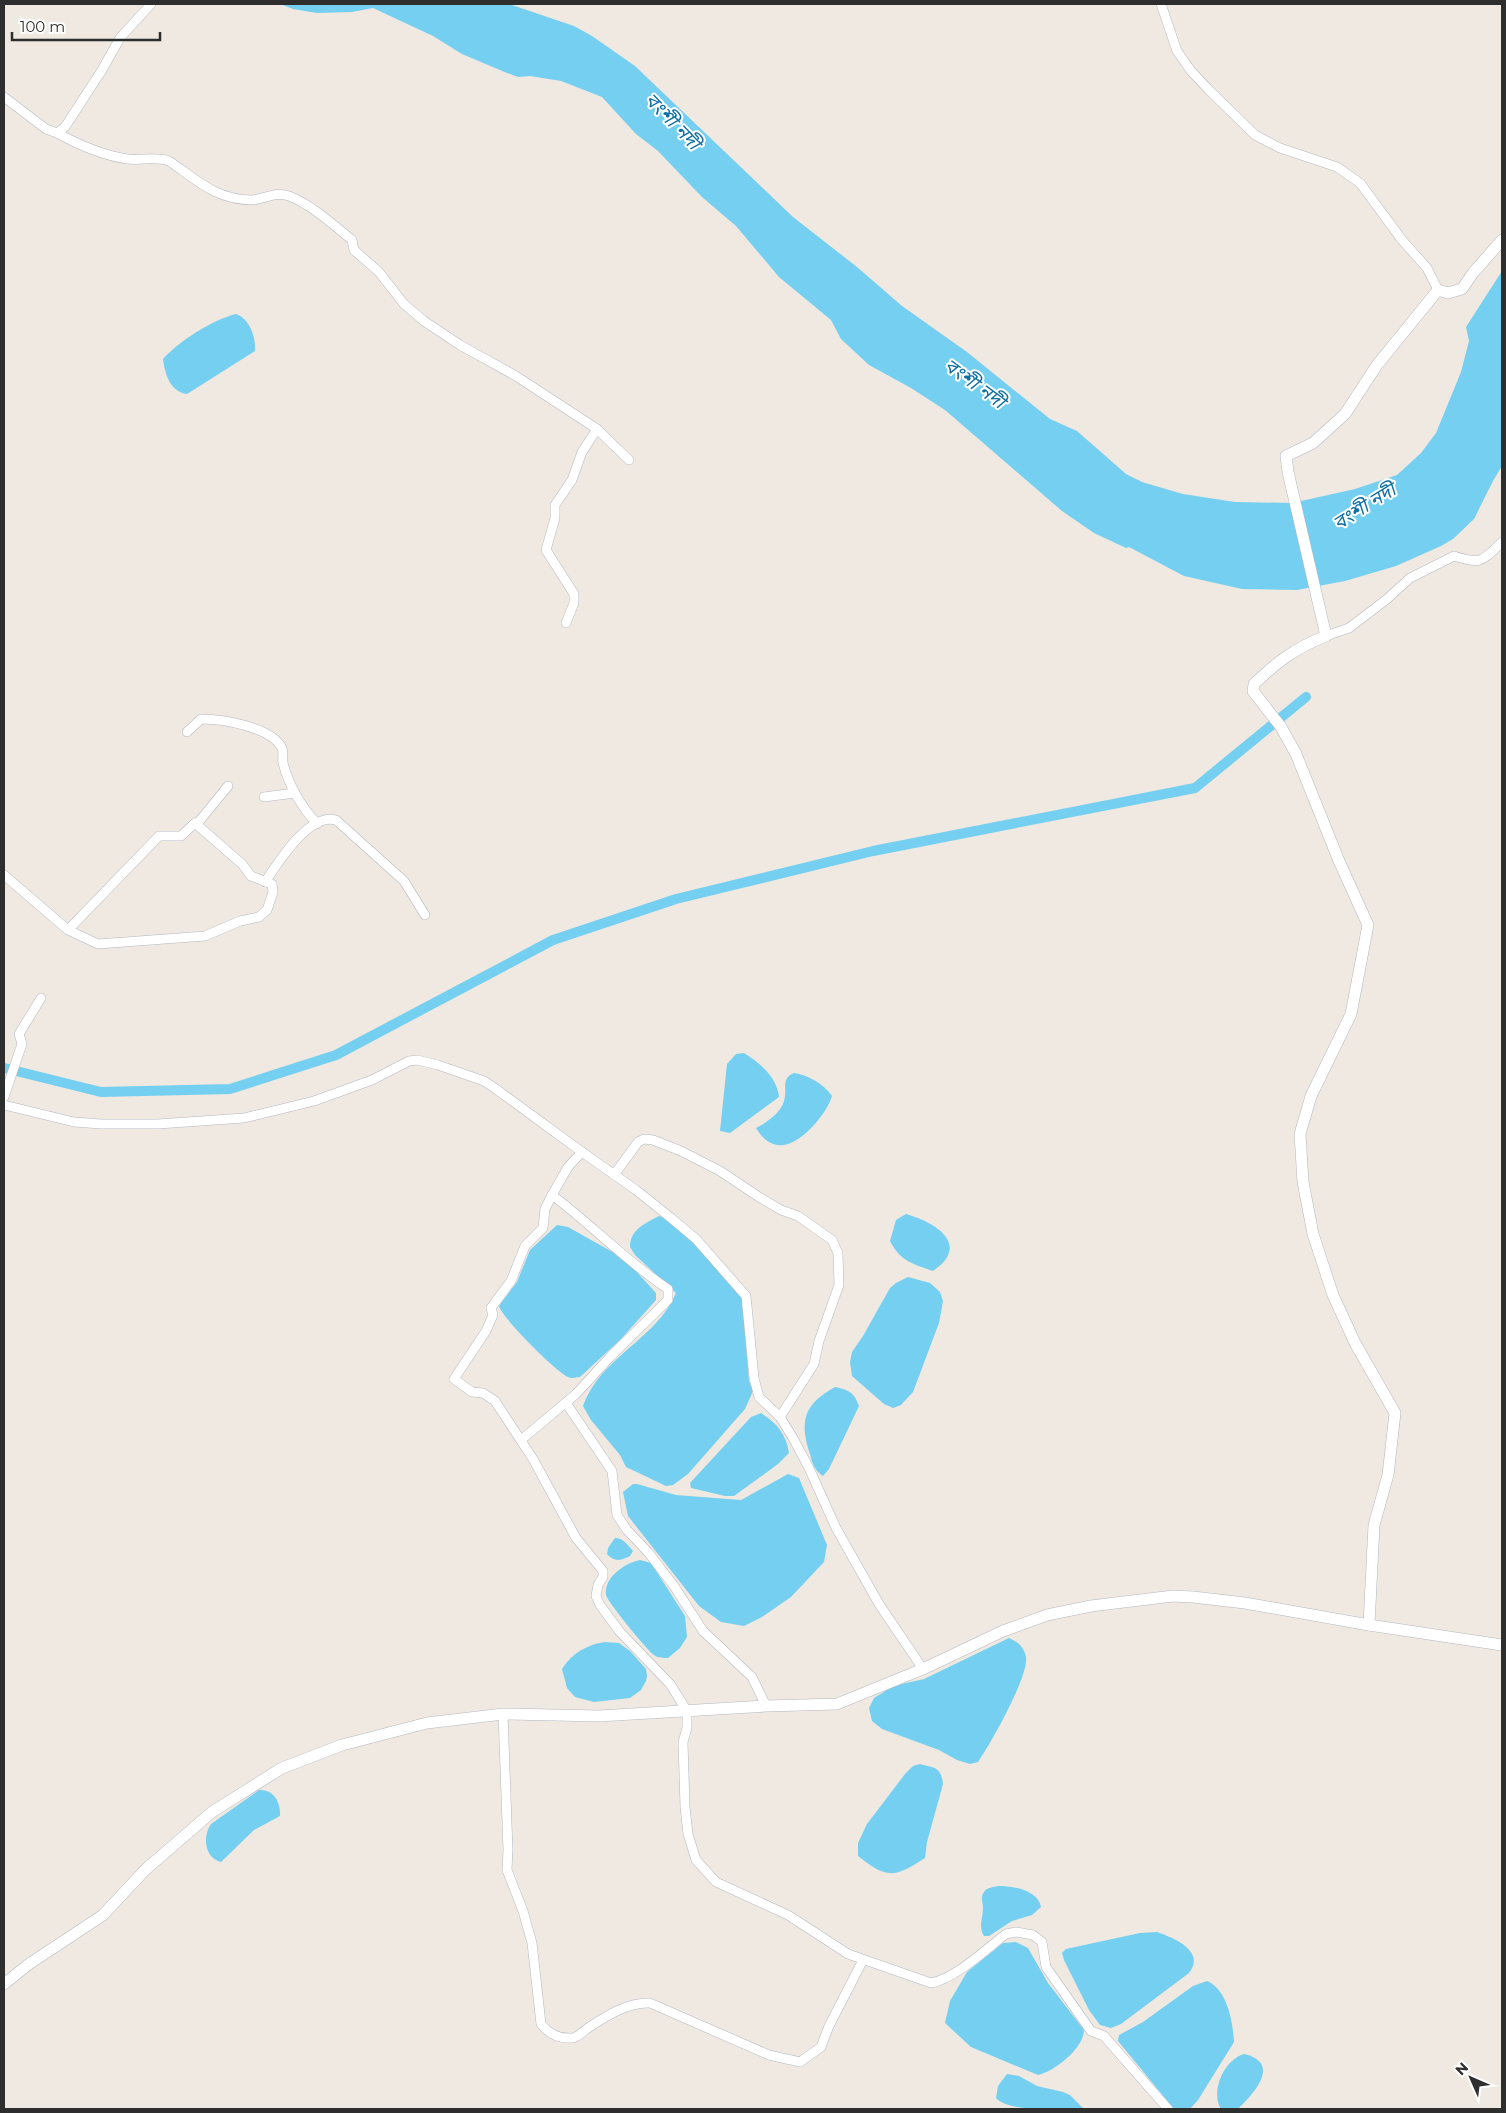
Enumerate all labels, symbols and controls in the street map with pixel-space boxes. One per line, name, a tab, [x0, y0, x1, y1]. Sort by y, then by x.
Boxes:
scale bar	[12, 10, 160, 42]
text: 100 m	[20, 17, 65, 36]
water label: বংশী নদী	[640, 88, 708, 157]
water label: বংশী নদী	[940, 354, 1013, 415]
water label: বংশী নদী	[1329, 476, 1403, 535]
north arrow	[1446, 2053, 1496, 2103]
text: N	[1451, 2058, 1472, 2079]

